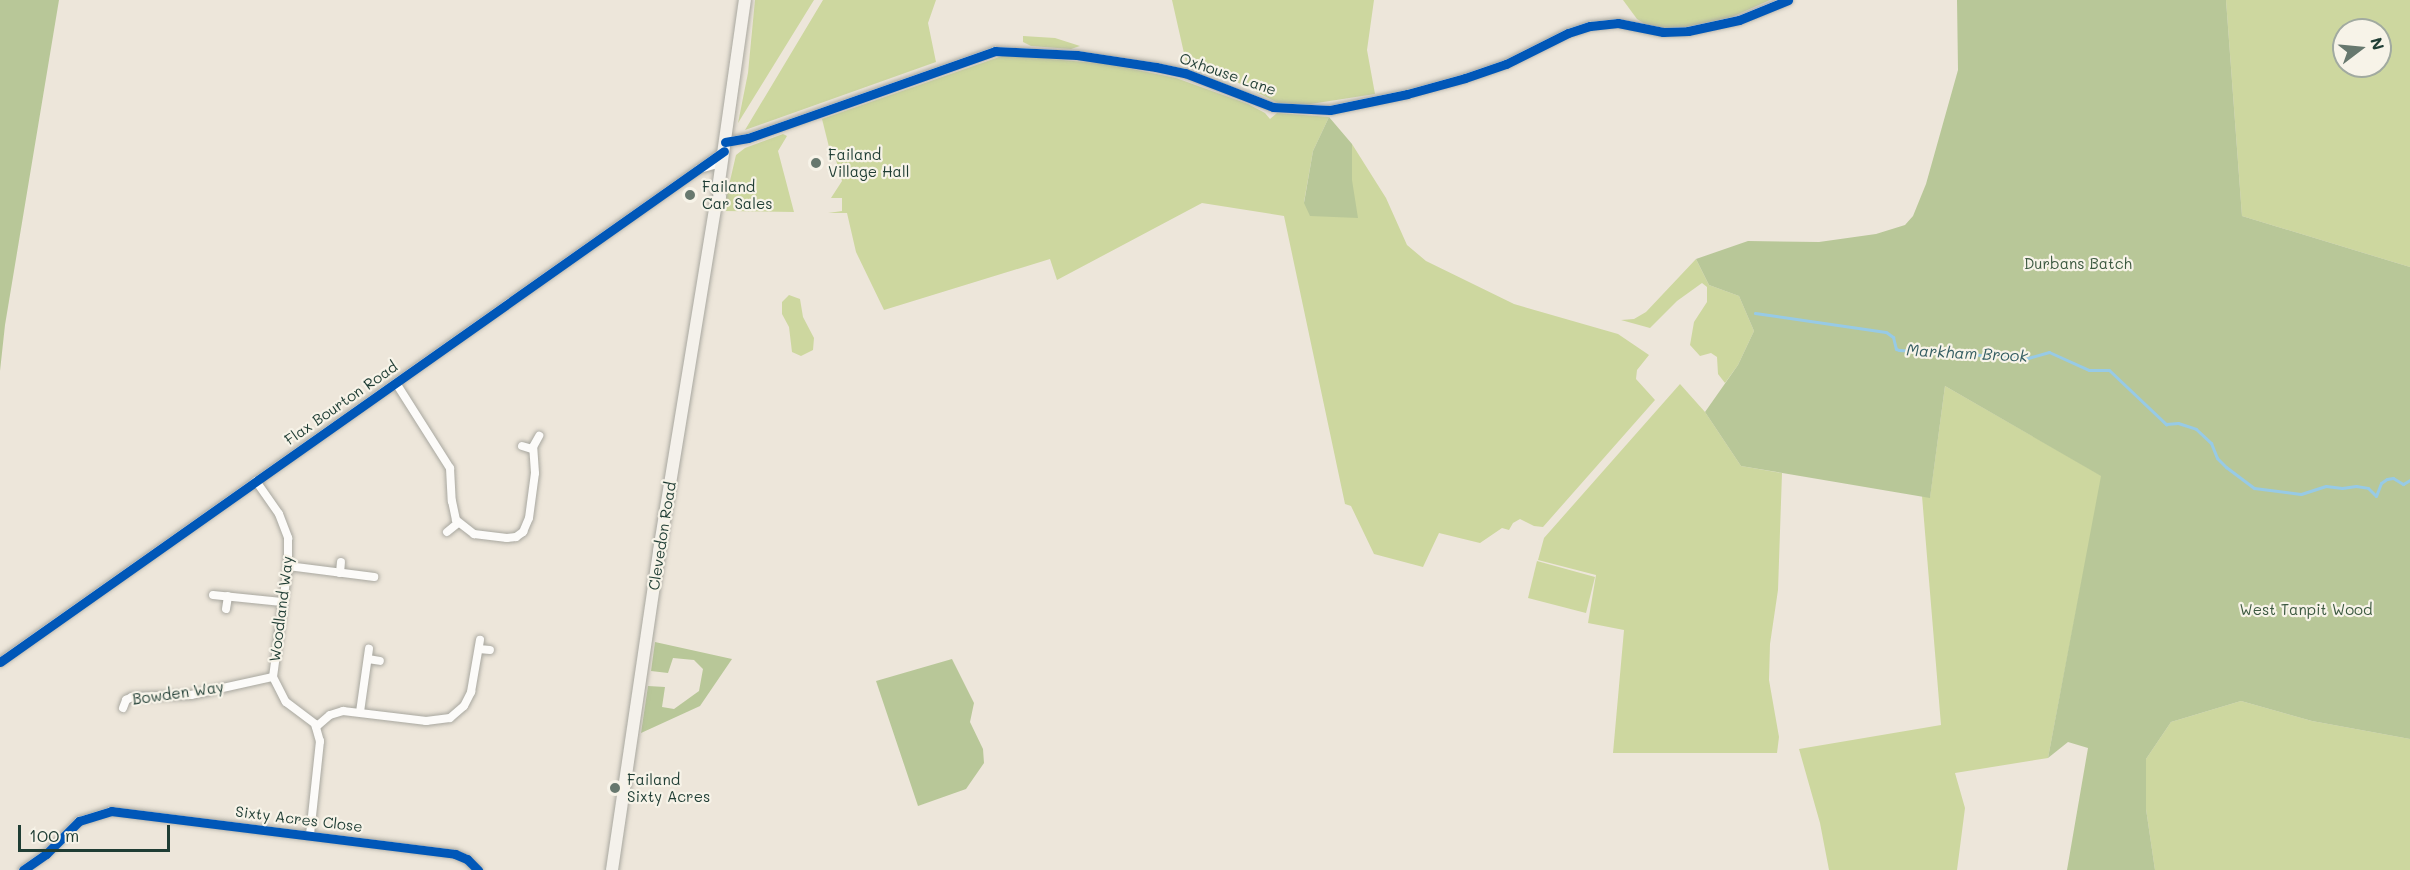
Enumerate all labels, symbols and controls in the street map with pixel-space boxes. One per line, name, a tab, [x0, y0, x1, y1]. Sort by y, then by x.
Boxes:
north arrow	[2332, 18, 2392, 78]
text: N	[2366, 35, 2390, 52]
street label: Oxhouse Lane	[1177, 49, 1279, 99]
place label: Failand Village Hall	[828, 145, 909, 180]
marker: Failand Village Hall	[809, 156, 823, 170]
place label: Failand Car Sales	[702, 177, 773, 212]
marker: Failand Car Sales	[683, 188, 697, 202]
park label: Durbans Batch	[2024, 255, 2132, 273]
water label: Markham Brook	[1906, 340, 2028, 366]
street label: Flax Bourton Road	[281, 357, 401, 449]
street label: Clevedon Road	[645, 480, 679, 592]
street label: Woodland Way	[266, 555, 296, 663]
park label: West Tanpit Wood	[2240, 601, 2372, 619]
street label: Bowden Way	[131, 678, 225, 708]
place label: Failand Sixty Acres	[627, 770, 710, 805]
marker: Failand Sixty Acres	[608, 781, 622, 795]
street label: Sixty Acres Close	[234, 802, 364, 836]
scale bar	[21, 813, 172, 851]
text: 100 m	[29, 823, 79, 847]

